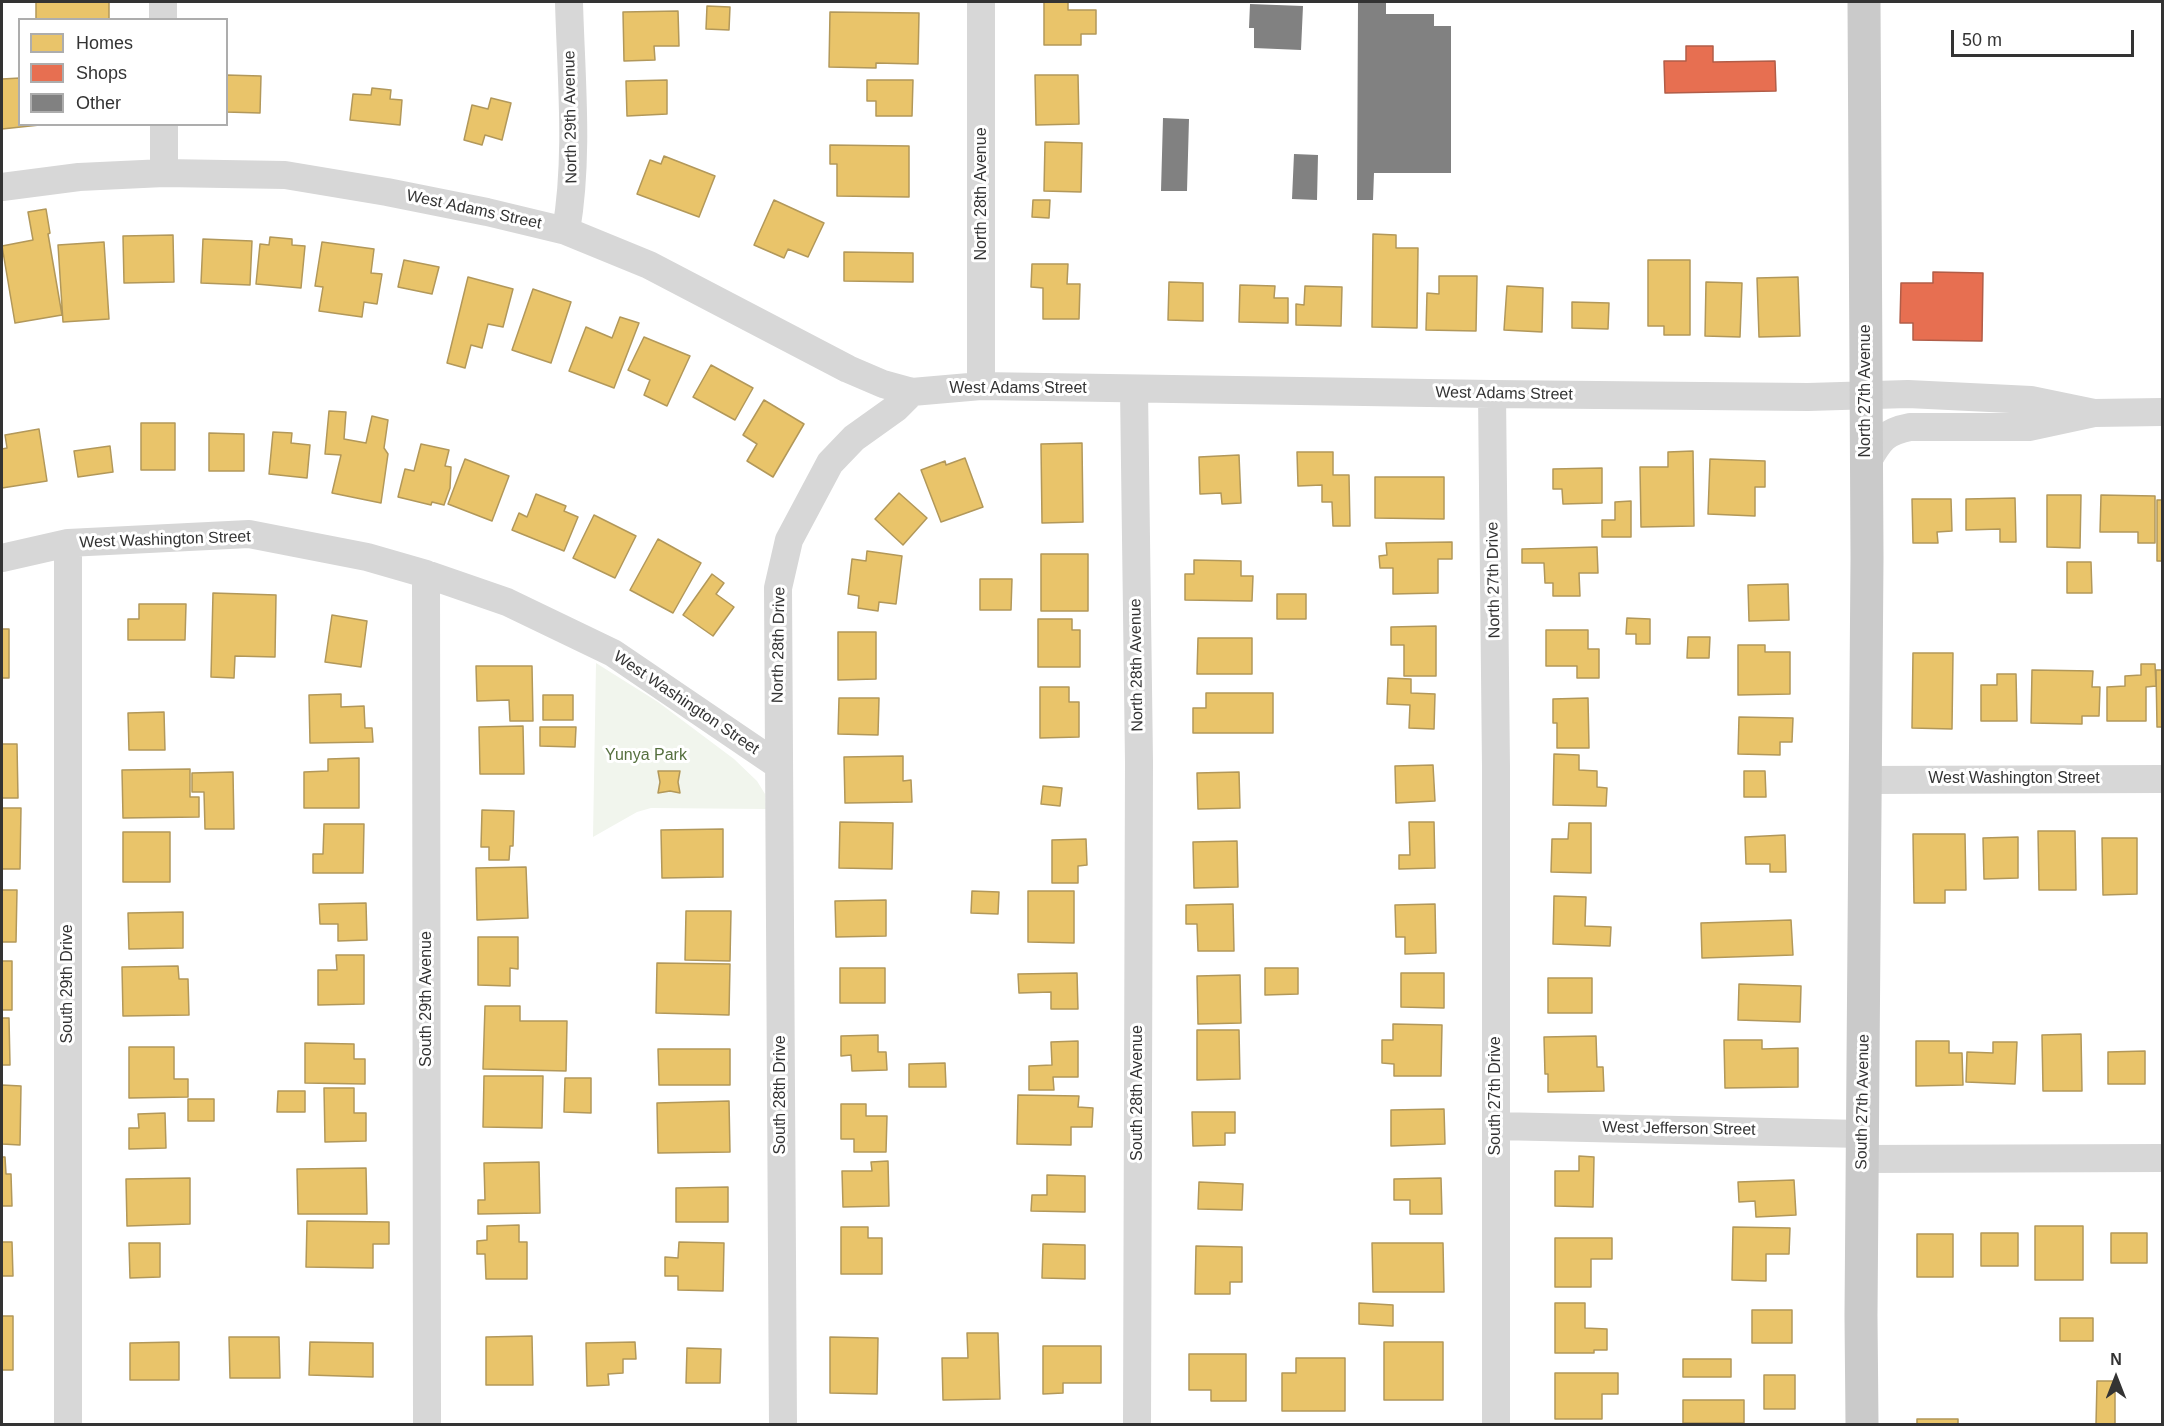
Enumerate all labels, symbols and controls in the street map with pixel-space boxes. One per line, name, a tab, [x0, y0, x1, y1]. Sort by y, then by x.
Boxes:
legend	[18, 18, 228, 126]
scale bar	[1954, 18, 2137, 56]
text: 50 m	[1962, 30, 2002, 50]
text: Homes	[76, 33, 133, 53]
street label: North 29th Avenue	[560, 50, 582, 184]
text: Shops	[76, 63, 127, 83]
text: Other	[76, 93, 121, 113]
street label: North 28th Avenue	[972, 127, 992, 261]
street label: West Adams Street	[405, 186, 543, 234]
street label: North 27th Avenue	[1856, 324, 1876, 458]
street label: West Adams Street	[949, 379, 1087, 399]
street label: West Adams Street	[1435, 383, 1573, 405]
street label: North 27th Drive	[1483, 522, 1505, 638]
street label: West Washington Street	[79, 527, 251, 553]
street label: North 28th Drive	[768, 587, 790, 703]
street label: North 28th Avenue	[1126, 598, 1148, 732]
street label: West Washington Street	[609, 647, 763, 759]
park label: Yunya Park	[605, 746, 687, 766]
street label: West Washington Street	[1928, 769, 2100, 789]
street label: South 29th Drive	[58, 924, 78, 1044]
street label: South 29th Avenue	[417, 931, 437, 1067]
street label: South 28th Avenue	[1128, 1025, 1148, 1161]
street label: South 27th Avenue	[1852, 1034, 1874, 1170]
street label: South 28th Drive	[771, 1035, 791, 1155]
street label: South 27th Drive	[1486, 1036, 1506, 1156]
street label: West Jefferson Street	[1602, 1118, 1756, 1140]
north arrow	[2086, 1348, 2146, 1408]
text: N	[2110, 1351, 2122, 1368]

